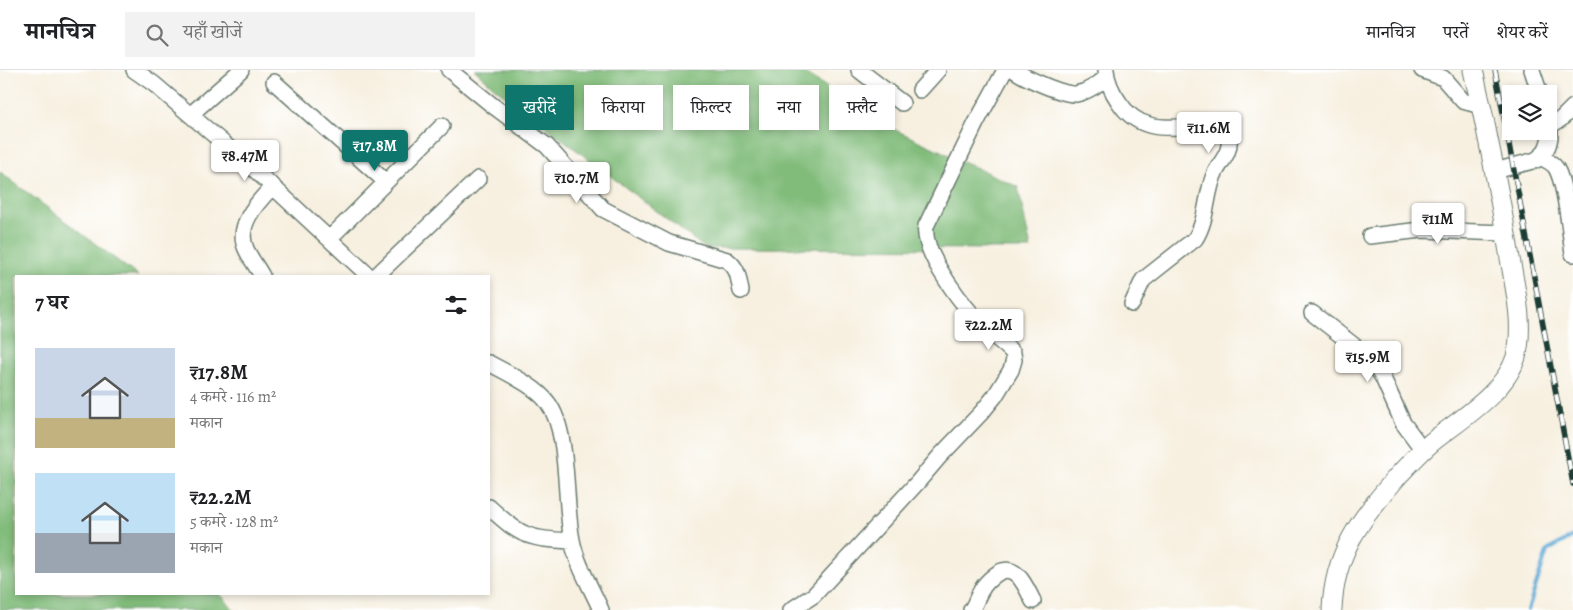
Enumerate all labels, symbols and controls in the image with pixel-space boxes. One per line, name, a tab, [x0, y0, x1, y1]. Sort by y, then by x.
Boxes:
search box	[125, 12, 475, 57]
text: मानचित्र	[25, 15, 95, 47]
text: यहाँ खोजें	[183, 19, 242, 45]
text: मानचित्र	[1366, 20, 1415, 44]
text: परतें	[1443, 20, 1469, 44]
text: शेयर करें	[1497, 20, 1548, 44]
icon: search	[143, 21, 171, 49]
chip: खरीदें	[505, 85, 574, 130]
chip: किराया	[584, 85, 663, 130]
chip: फ़िल्टर	[673, 85, 749, 130]
chip: नया	[759, 85, 819, 130]
chip: फ़्लैट	[829, 85, 895, 130]
map controls	[1502, 85, 1557, 140]
button: layers	[1502, 85, 1557, 140]
pin: ₹11.6M	[1168, 112, 1250, 154]
text: ₹11.6M	[1188, 117, 1230, 139]
pin: ₹17.8M	[334, 129, 416, 172]
text: ₹17.8M	[353, 135, 397, 157]
pin: ₹8.47M	[204, 140, 286, 182]
text: ₹8.47M	[222, 145, 268, 167]
pin: ₹10.7M	[536, 162, 618, 204]
text: ₹10.7M	[555, 167, 599, 189]
pin: ₹11M	[1408, 202, 1468, 245]
text: ₹11M	[1423, 208, 1453, 230]
text: 7 घर	[35, 288, 68, 316]
icon: filters	[442, 291, 470, 319]
pin: ₹22.2M	[948, 308, 1030, 351]
text: ₹22.2M	[965, 314, 1013, 336]
pin: ₹15.9M	[1327, 340, 1409, 383]
text: ₹15.9M	[1346, 346, 1390, 368]
text: ₹17.8M	[190, 358, 248, 386]
icon: home	[75, 368, 135, 428]
text: 4 कमरे · 116 m²	[190, 386, 276, 408]
text: मकान	[190, 412, 222, 434]
text: ₹22.2M	[190, 483, 252, 511]
icon: home	[75, 493, 135, 553]
text: 5 कमरे · 128 m²	[190, 511, 278, 533]
text: मकान	[190, 537, 222, 559]

